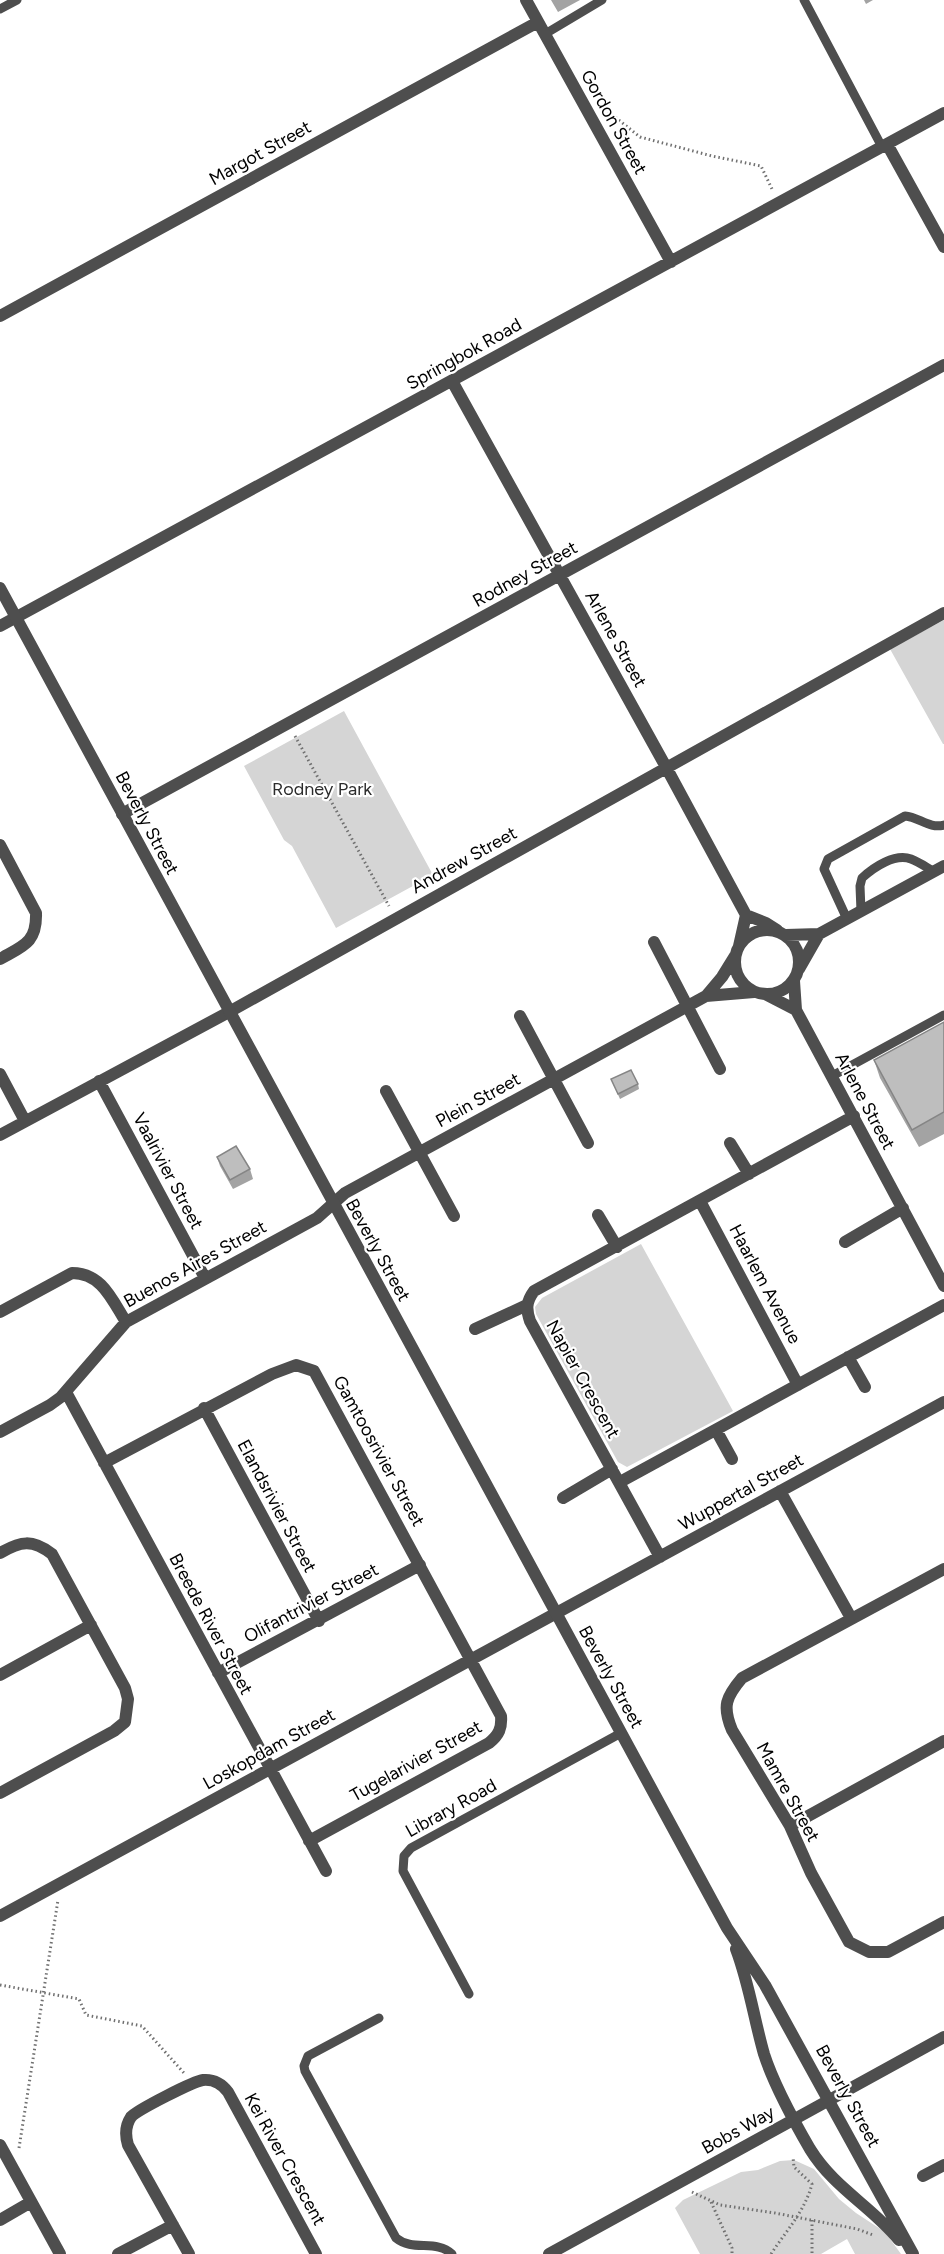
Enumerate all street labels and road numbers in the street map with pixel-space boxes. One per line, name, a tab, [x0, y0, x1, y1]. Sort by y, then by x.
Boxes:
street label: Gordon Street	[576, 66, 652, 178]
street label: Margot Street	[205, 116, 315, 190]
street label: Springbok Road	[403, 313, 525, 395]
street label: Rodney Street	[469, 536, 581, 612]
street label: Arlene Street	[580, 587, 652, 691]
street label: Beverly Street	[111, 768, 184, 879]
street label: Andrew Street	[407, 822, 521, 898]
street label: Arlene Street	[830, 1049, 900, 1153]
street label: Plein Street	[432, 1068, 524, 1132]
street label: Vaalrivier Street	[128, 1109, 208, 1233]
street label: Beverly Street	[341, 1195, 415, 1305]
street label: Buenos Aires Street	[120, 1216, 270, 1312]
street label: Haarlem Avenue	[724, 1220, 806, 1348]
street label: Napier Crescent	[541, 1316, 625, 1442]
street label: Gamtoosrivier Street	[328, 1372, 430, 1530]
street label: Elandsrivier Street	[233, 1436, 321, 1576]
street label: Wuppertal Street	[675, 1449, 807, 1535]
street label: Breede River Street	[164, 1550, 258, 1699]
street label: Olifantrivier Street	[240, 1558, 382, 1648]
street label: Beverly Street	[574, 1622, 648, 1732]
street label: Loskopdam Street	[199, 1703, 339, 1794]
street label: Tugelarivier Street	[346, 1716, 486, 1806]
street label: Mamre Street	[752, 1738, 824, 1846]
street label: Library Road	[402, 1774, 500, 1842]
street label: Beverly Street	[811, 2041, 885, 2151]
street label: Kei River Crescent	[240, 2089, 331, 2229]
street label: Bobs Way	[698, 2101, 779, 2159]

